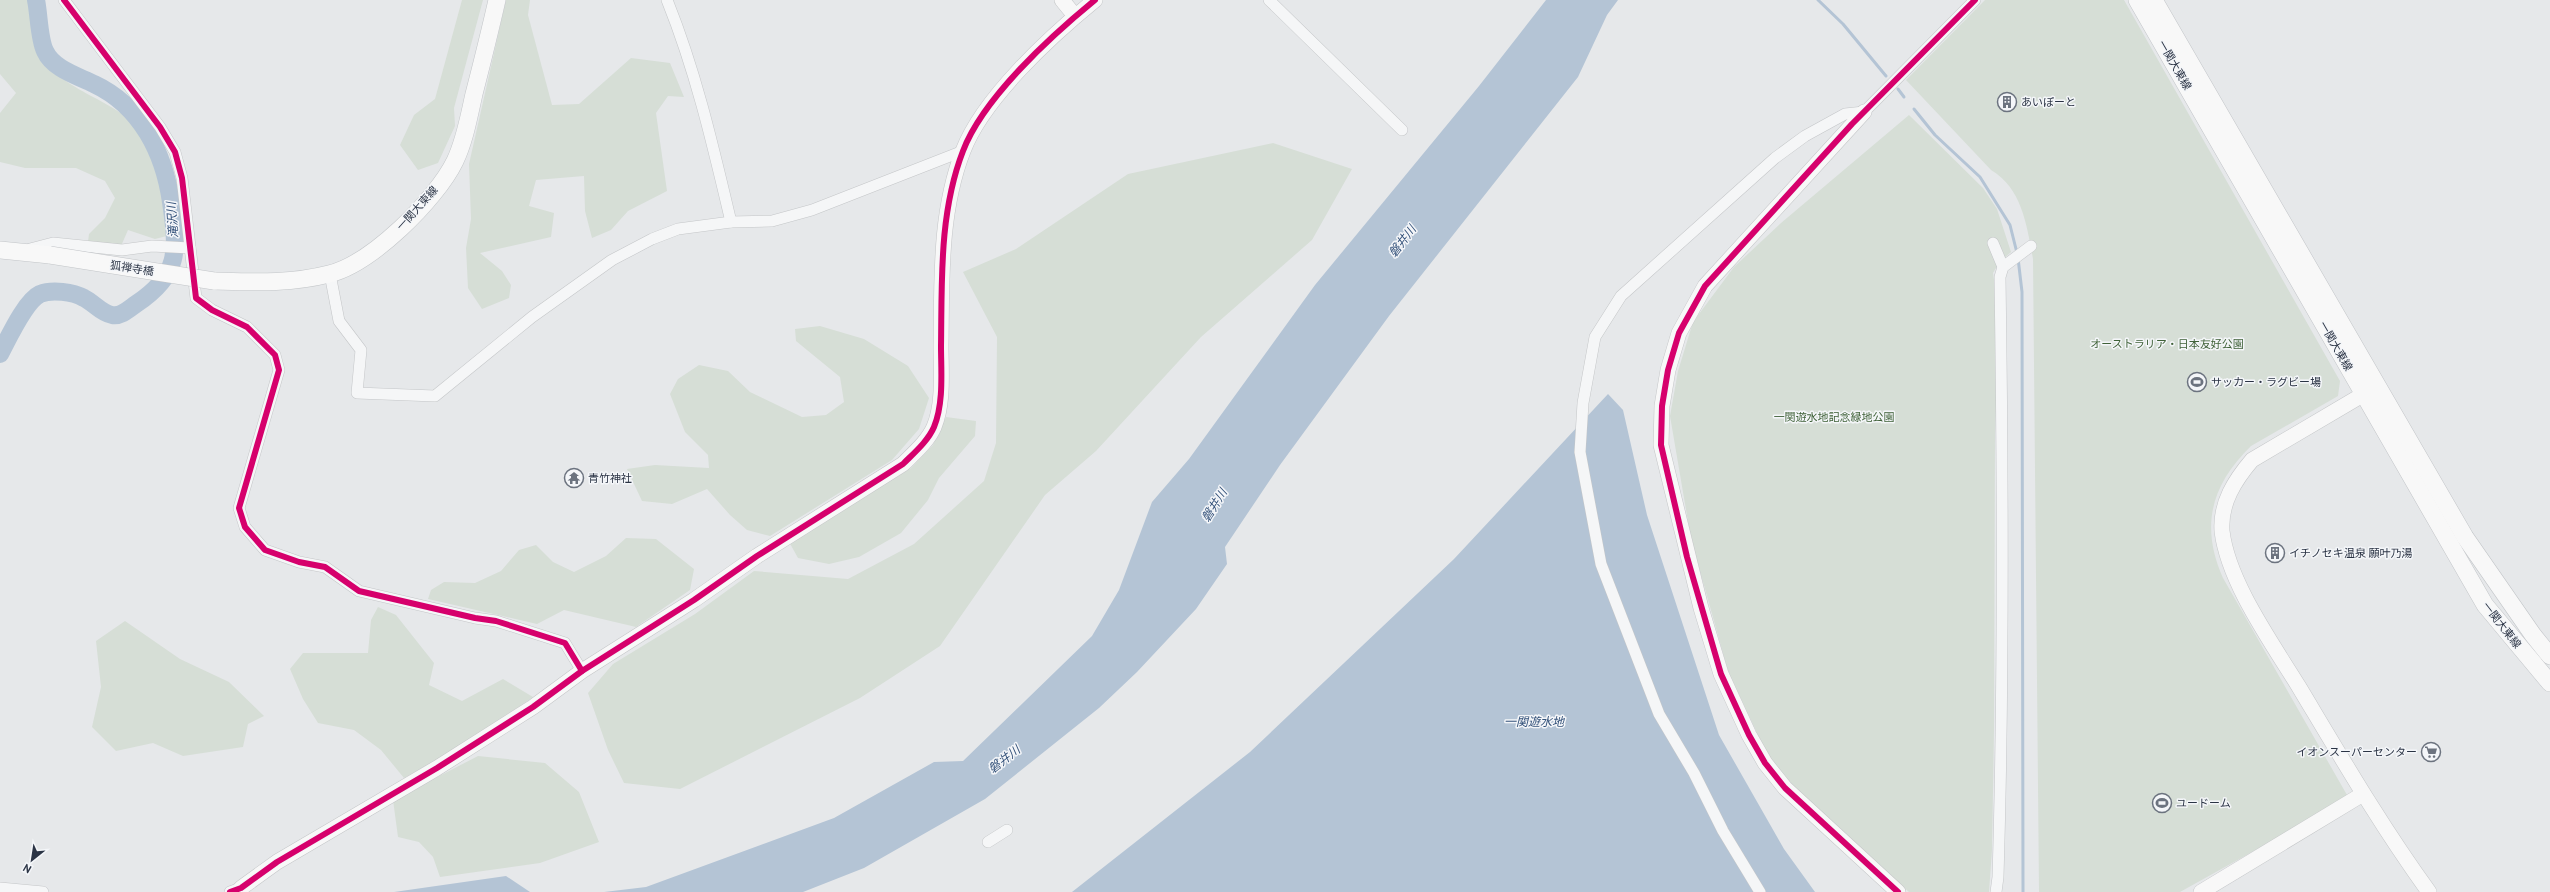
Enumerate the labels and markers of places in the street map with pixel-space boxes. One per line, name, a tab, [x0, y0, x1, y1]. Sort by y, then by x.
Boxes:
building icon: あいぽーと	[1996, 91, 2018, 113]
place label: あいぽーと	[2021, 95, 2076, 109]
sports icon: サッカー・ラグビー場	[2186, 371, 2208, 393]
place label: サッカー・ラグビー場	[2211, 375, 2321, 389]
temple icon: 青竹神社	[563, 467, 585, 489]
place label: 青竹神社	[588, 471, 632, 485]
building icon: イチノセキ温泉 願叶乃湯	[2264, 542, 2286, 564]
place label: イチノセキ温泉 願叶乃湯	[2289, 546, 2413, 560]
supermarket icon: イオンスーパーセンター	[2420, 741, 2442, 763]
place label: イオンスーパーセンター	[2296, 745, 2417, 759]
sports icon: ユードーム	[2151, 792, 2173, 814]
place label: ユードーム	[2176, 796, 2231, 810]

